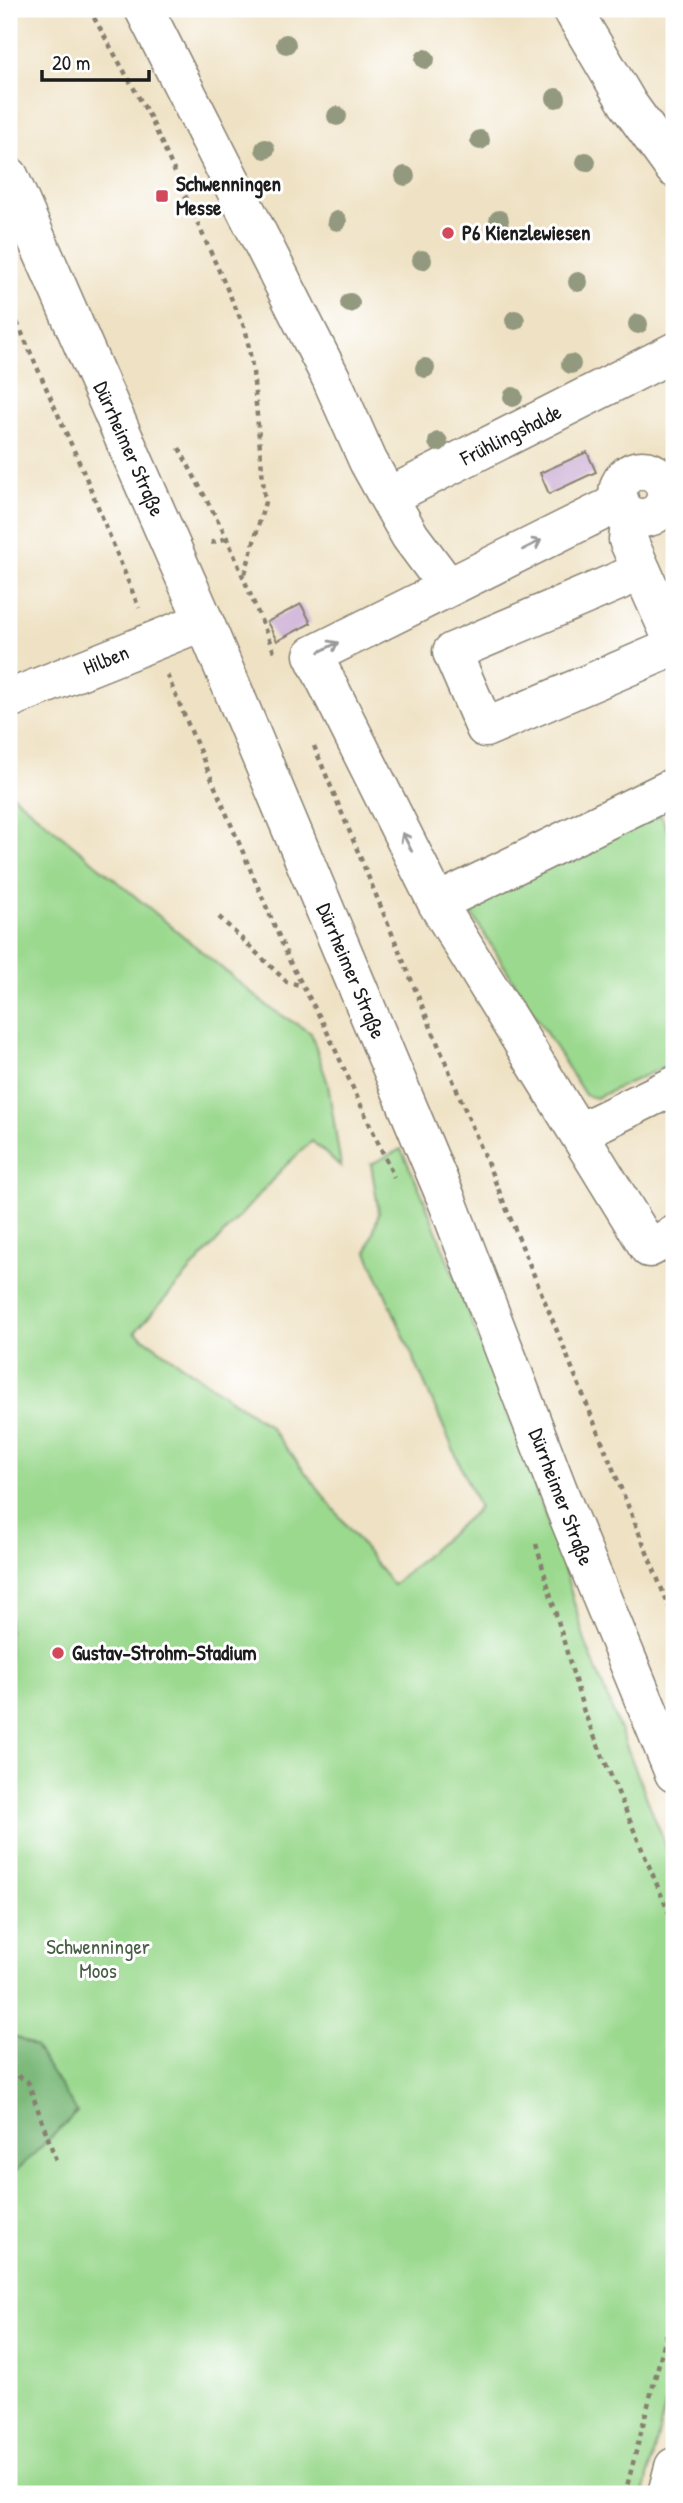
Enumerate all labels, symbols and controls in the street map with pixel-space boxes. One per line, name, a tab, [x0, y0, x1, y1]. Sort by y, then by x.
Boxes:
scale bar	[42, 38, 149, 82]
text: 20 m	[52, 48, 90, 77]
place label: Schwenningen Messe	[176, 169, 281, 222]
marker: Schwenningen Messe	[154, 188, 170, 204]
place label: P6 Kienzlewiesen	[462, 218, 591, 247]
marker: P6 Kienzlewiesen	[440, 225, 456, 241]
street label: Dürrheimer Straße	[87, 377, 172, 521]
street label: Frühlingshalde	[454, 397, 566, 473]
one-way arrow	[521, 538, 542, 552]
street label: Hilben	[79, 637, 133, 682]
one-way arrow	[318, 639, 339, 653]
one-way arrow	[399, 832, 413, 853]
street label: Dürrheimer Straße	[310, 899, 393, 1043]
street label: Dürrheimer Straße	[522, 1424, 601, 1570]
place label: Gustav-Strohm-Stadium	[72, 1638, 257, 1667]
marker: Gustav-Strohm-Stadium	[50, 1645, 66, 1661]
park label: Schwenninger Moos	[46, 1932, 150, 1985]

